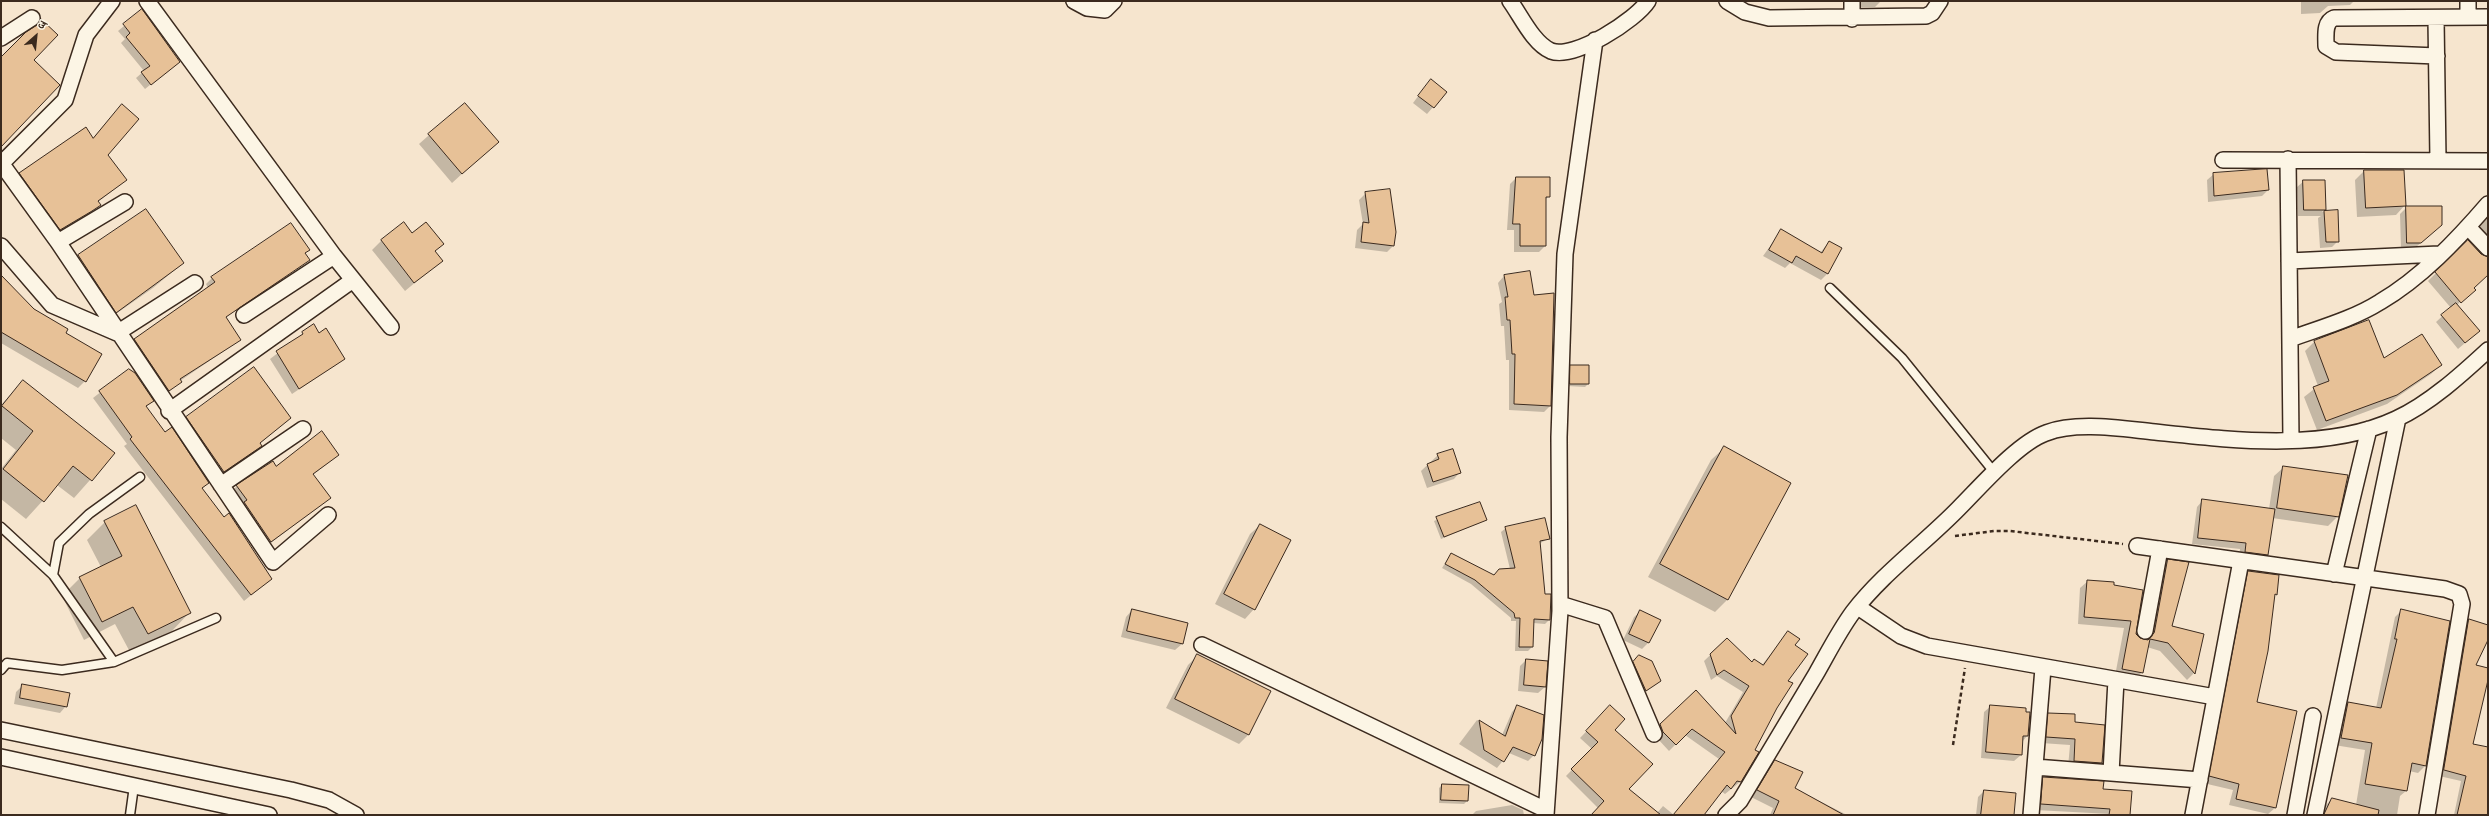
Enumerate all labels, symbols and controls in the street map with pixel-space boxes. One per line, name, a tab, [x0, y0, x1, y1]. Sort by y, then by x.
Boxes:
north arrow	[16, 16, 56, 56]
text: उ	[34, 16, 49, 35]

